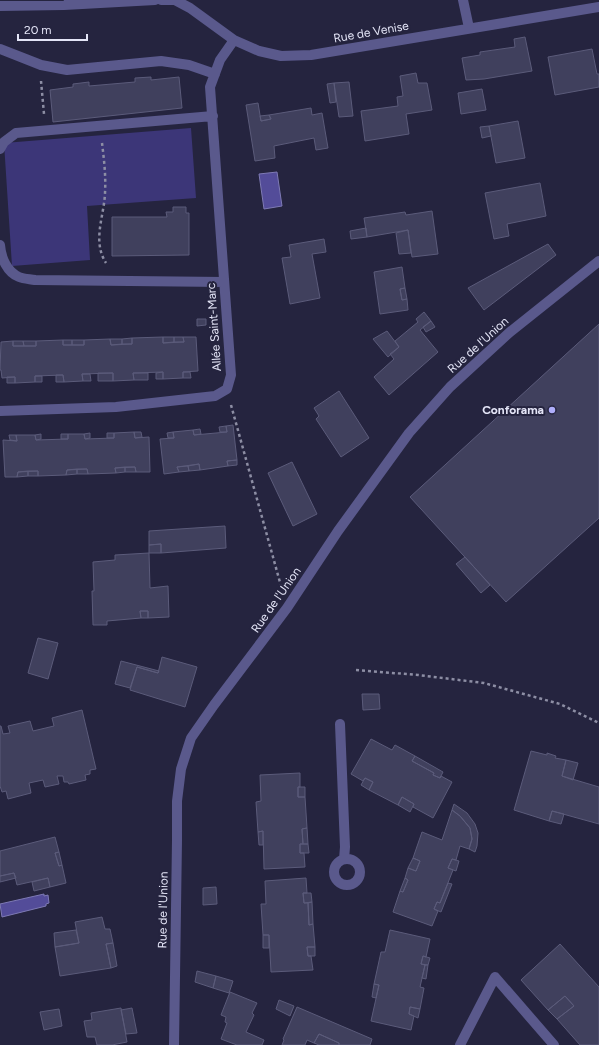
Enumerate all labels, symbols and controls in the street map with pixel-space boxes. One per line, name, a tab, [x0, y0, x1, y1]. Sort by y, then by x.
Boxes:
scale bar	[18, 16, 87, 42]
street label: Rue de Venise	[332, 18, 410, 46]
text: 20 m	[24, 23, 52, 37]
street label: Allée Saint-Marc	[204, 282, 224, 372]
street label: Rue de l'Union	[445, 314, 511, 376]
place label: Conforama	[482, 403, 544, 417]
marker: Conforama	[547, 405, 557, 415]
street label: Rue de l'Union	[248, 564, 304, 636]
street label: Rue de l'Union	[155, 871, 171, 949]

